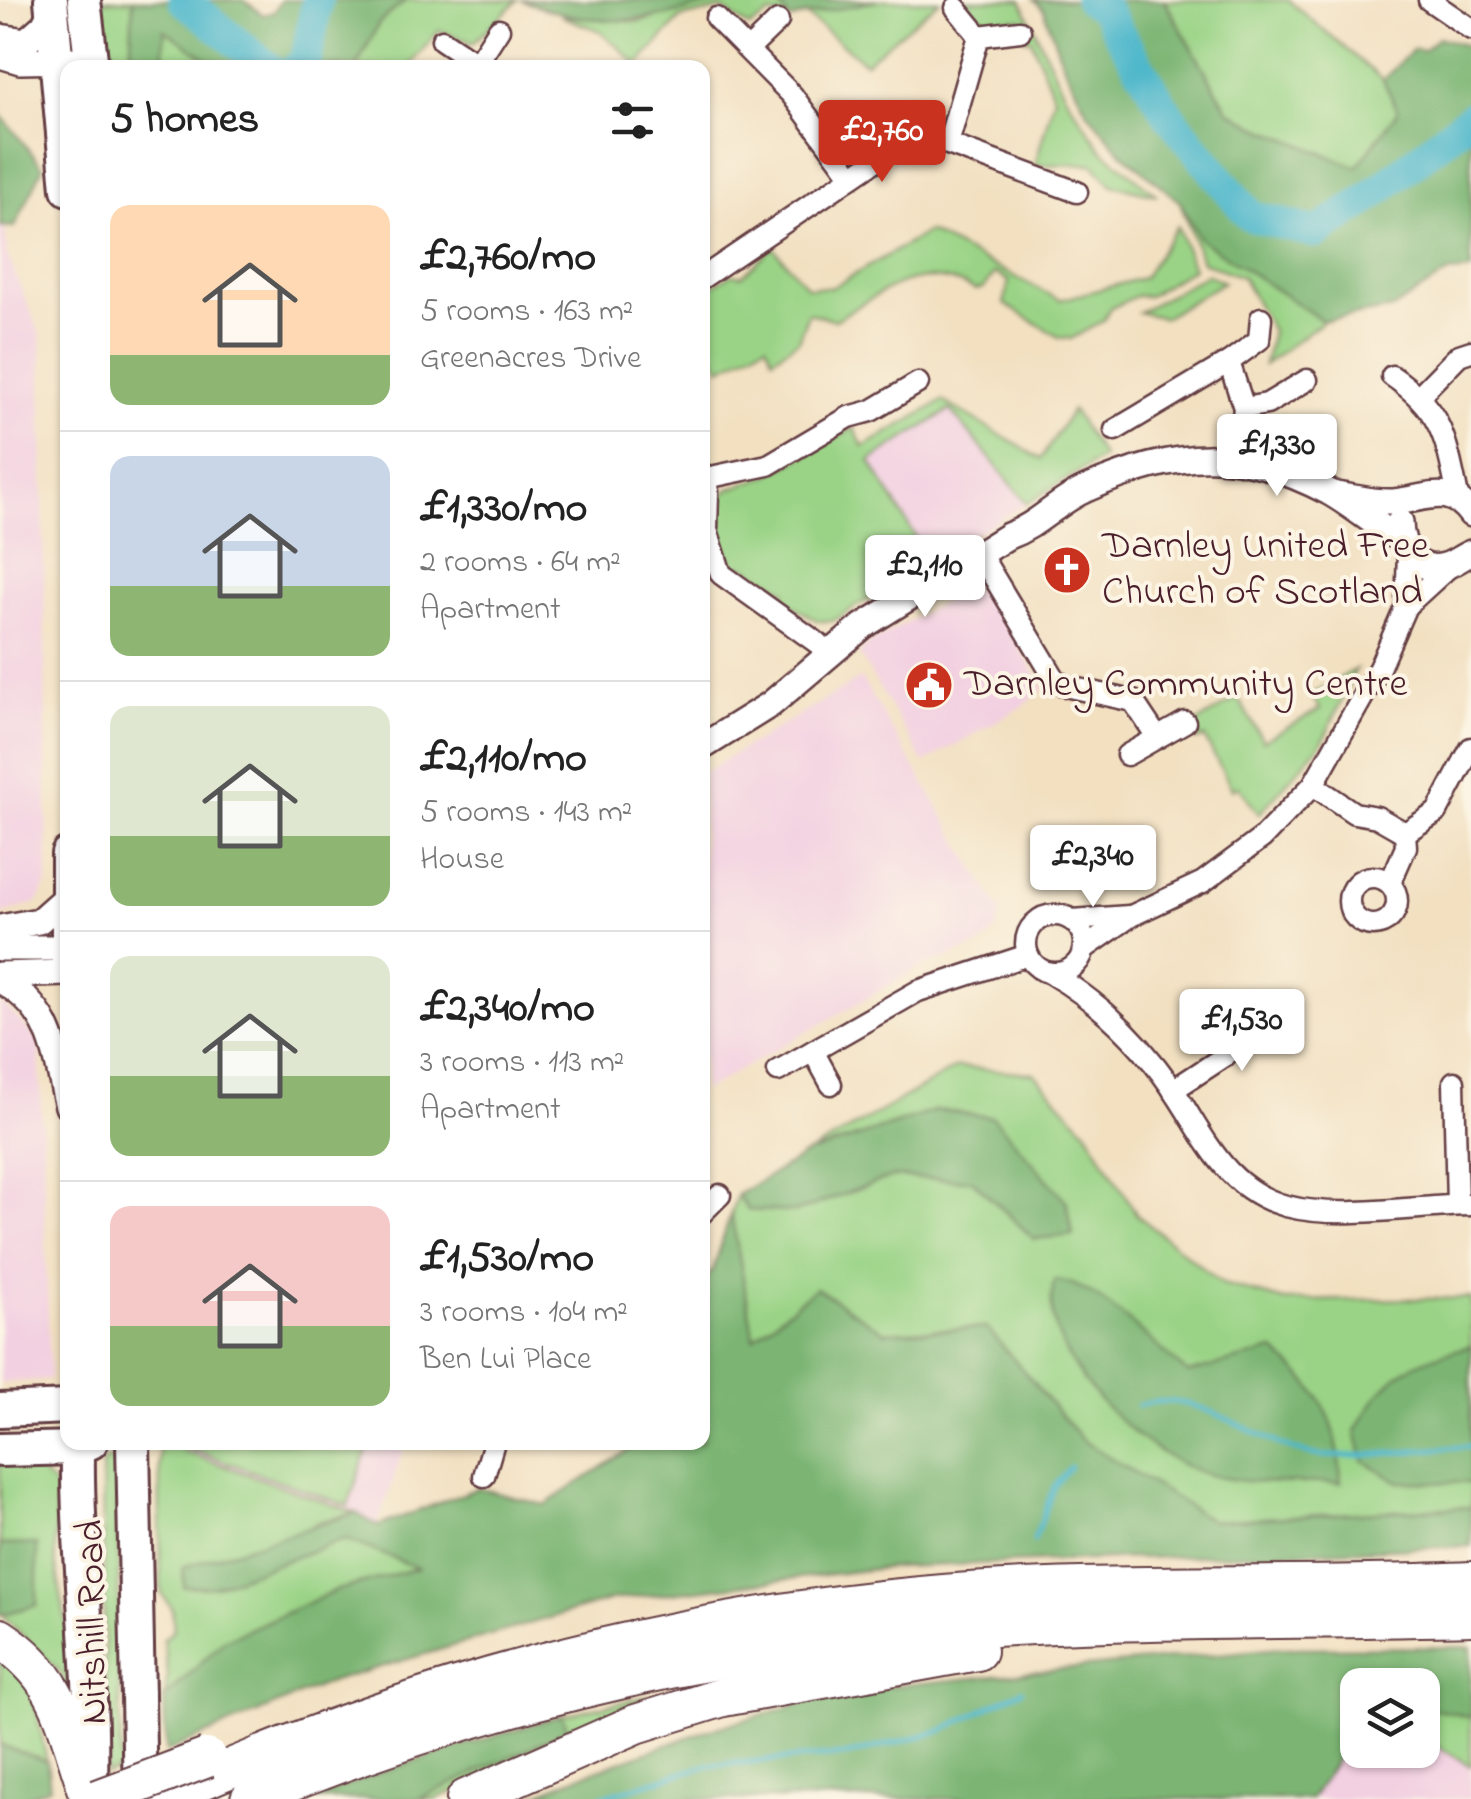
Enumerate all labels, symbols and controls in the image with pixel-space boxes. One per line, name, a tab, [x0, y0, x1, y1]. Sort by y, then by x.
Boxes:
text: 5 homes	[110, 90, 259, 151]
icon: filters	[605, 93, 660, 148]
pin: £2,760	[801, 100, 963, 185]
text: £2,760	[841, 109, 923, 156]
text: £2,760/mo	[420, 228, 596, 289]
icon: home	[190, 245, 310, 365]
text: 5 rooms · 163 m²	[420, 289, 633, 336]
text: Greenacres Drive	[420, 336, 641, 383]
pin: £1,330	[1196, 414, 1358, 499]
text: £1,330	[1239, 423, 1315, 470]
text: £1,330/mo	[420, 479, 587, 540]
icon: home	[190, 496, 310, 616]
place label: Darnley United Free Church of Scotland	[1101, 518, 1429, 623]
pin: £2,110	[844, 535, 1006, 620]
text: 2 rooms · 64 m²	[420, 540, 621, 587]
text: £2,110	[887, 544, 963, 591]
church icon: Darnley United Free Church of Scotland	[1041, 544, 1093, 596]
text: Apartment	[420, 587, 561, 634]
place label: Darnley Community Centre	[963, 656, 1408, 715]
public building icon: Darnley Community Centre	[903, 659, 955, 711]
text: £2,110/mo	[420, 729, 587, 790]
icon: home	[190, 746, 310, 866]
text: 5 rooms · 143 m²	[420, 790, 632, 837]
pin: £2,340	[1012, 825, 1174, 910]
text: £2,340	[1052, 834, 1134, 881]
text: House	[420, 837, 504, 884]
text: £2,340/mo	[420, 979, 595, 1040]
pin: £1,530	[1161, 989, 1323, 1074]
icon: home	[190, 996, 310, 1116]
text: £1,530	[1201, 998, 1283, 1045]
text: 3 rooms · 113 m²	[420, 1040, 624, 1087]
text: Apartment	[420, 1087, 561, 1134]
text: £1,530/mo	[420, 1229, 594, 1290]
icon: home	[190, 1246, 310, 1366]
text: 3 rooms · 104 m²	[420, 1290, 628, 1337]
text: Ben Lui Place	[420, 1337, 591, 1384]
street label: Nitshill Road	[63, 1519, 125, 1725]
map controls	[1340, 1668, 1440, 1768]
button: layers	[1340, 1668, 1440, 1768]

